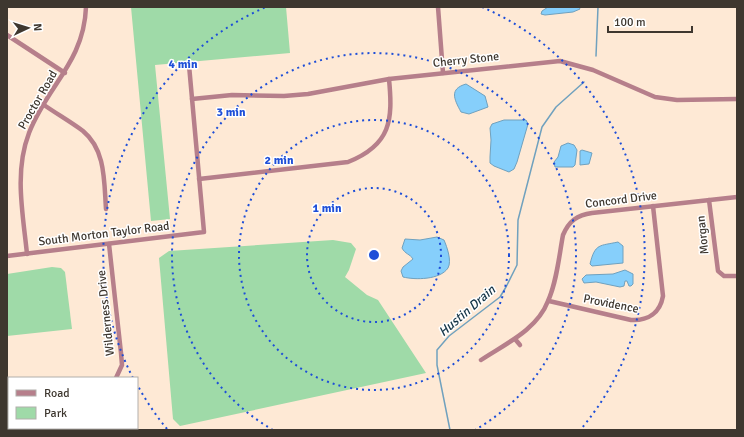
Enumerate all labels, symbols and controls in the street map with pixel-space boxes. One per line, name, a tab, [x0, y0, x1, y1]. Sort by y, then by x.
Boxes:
north arrow	[8, 8, 48, 48]
scale bar	[608, 8, 692, 34]
text: 100 m	[614, 15, 646, 30]
text: N	[31, 23, 44, 32]
street label: Cherry Stone	[432, 49, 500, 71]
text: 4 min	[169, 57, 198, 72]
street label: Proctor Road	[15, 68, 61, 132]
text: 3 min	[217, 105, 246, 120]
text: 2 min	[265, 153, 294, 168]
street label: Concord Drive	[584, 188, 658, 212]
text: 1 min	[313, 201, 342, 216]
street label: Morgan	[693, 215, 713, 255]
street label: South Morton Taylor Road	[38, 219, 170, 249]
centre of rings	[367, 248, 381, 262]
street label: Wilderness Drive	[94, 269, 118, 357]
water label: Hustin Drain	[435, 281, 499, 340]
street label: Providence	[582, 291, 640, 317]
legend	[8, 377, 138, 429]
text: Road	[44, 386, 70, 401]
text: Park	[44, 406, 67, 421]

